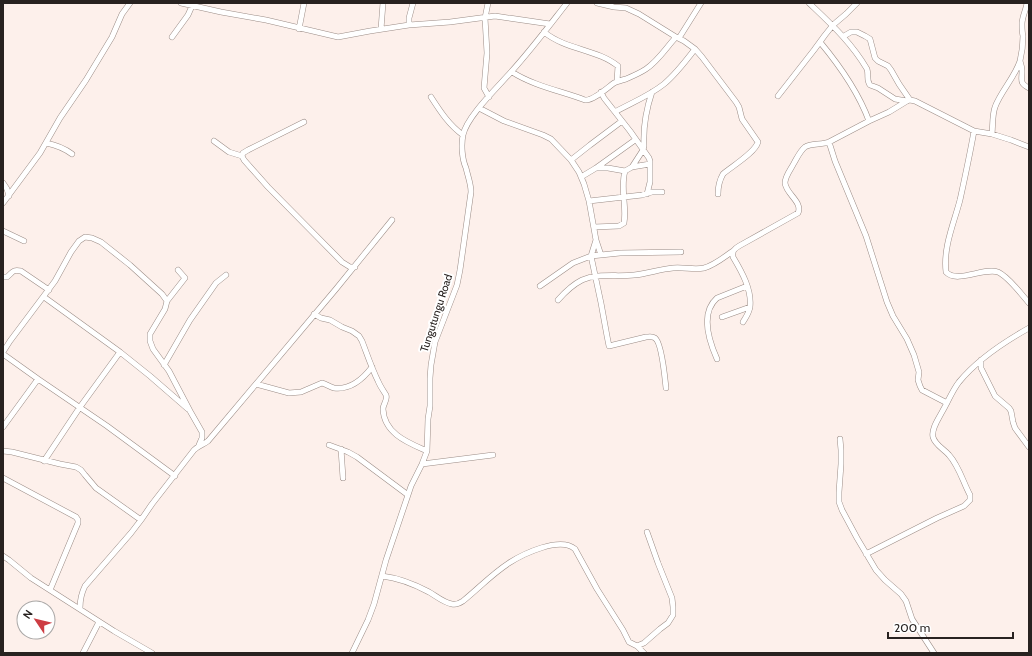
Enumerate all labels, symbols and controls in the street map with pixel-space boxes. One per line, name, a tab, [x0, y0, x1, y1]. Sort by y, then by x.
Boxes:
street label: Tungutungu Road	[417, 272, 455, 354]
north arrow	[16, 600, 56, 640]
text: N	[20, 607, 36, 621]
scale bar	[888, 614, 1013, 640]
text: 200 m	[894, 620, 930, 635]

